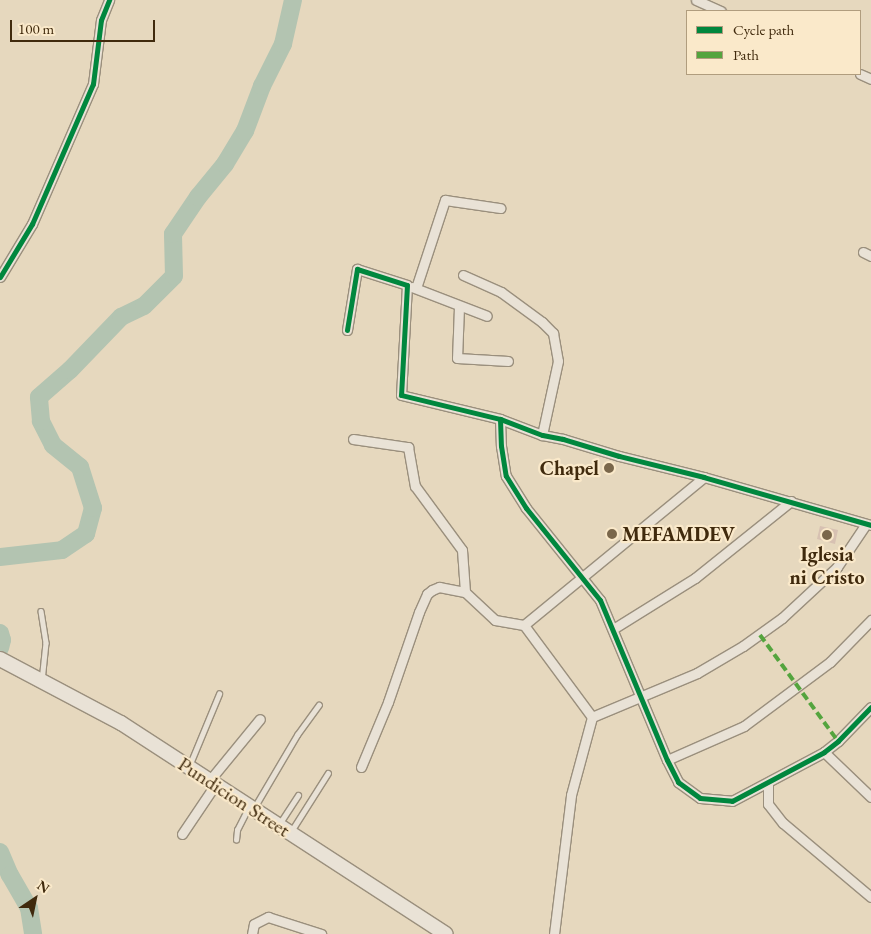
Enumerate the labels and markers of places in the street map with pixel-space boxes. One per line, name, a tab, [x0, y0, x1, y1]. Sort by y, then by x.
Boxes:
place label: Chapel	[540, 456, 599, 480]
marker: Chapel	[603, 462, 615, 474]
place label: MEFAMDEV	[622, 522, 735, 546]
marker: MEFAMDEV	[606, 528, 618, 540]
marker: Iglesia ni Cristo	[821, 529, 833, 541]
place label: Iglesia ni Cristo	[789, 543, 865, 590]

